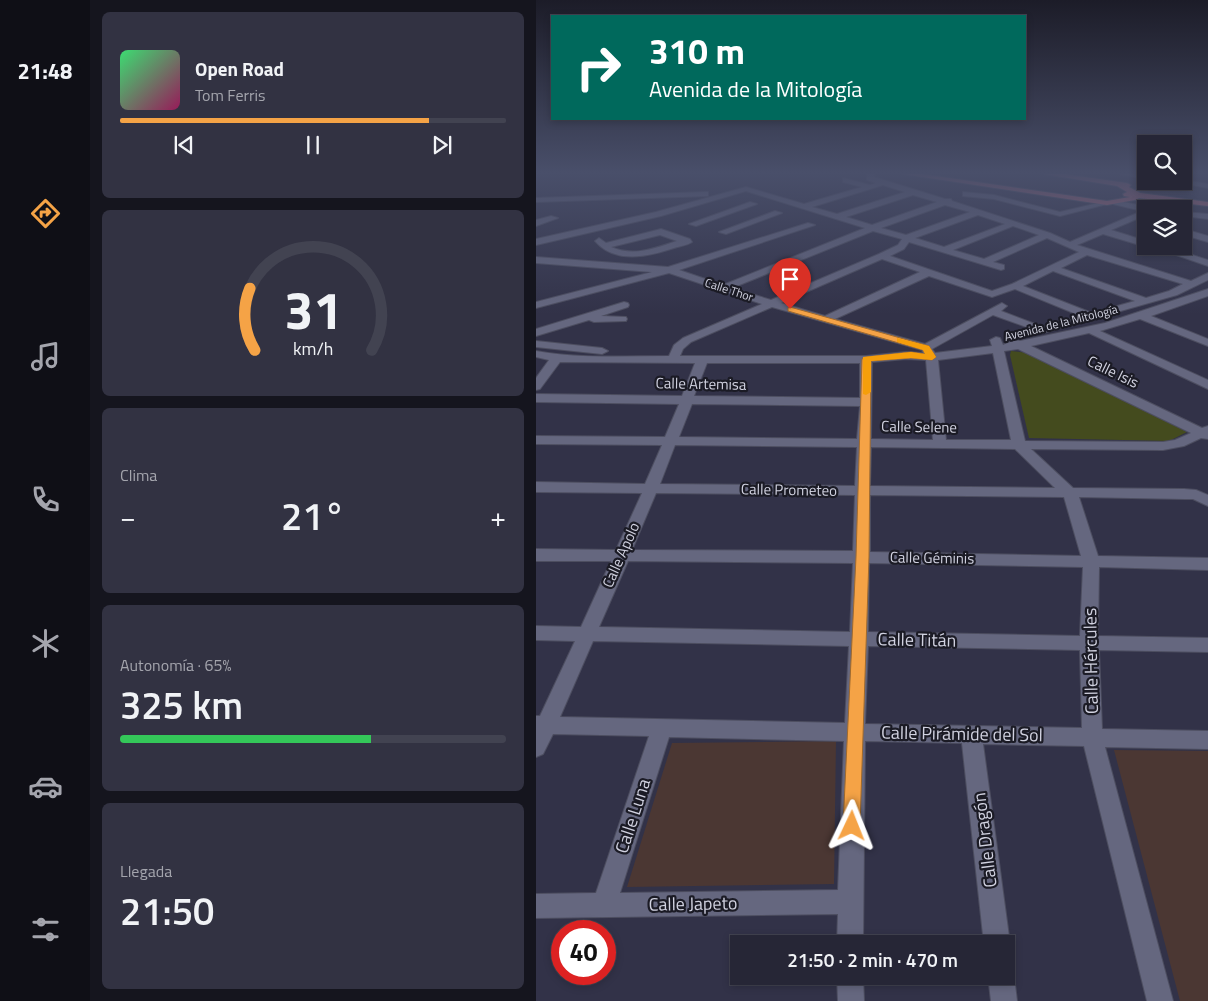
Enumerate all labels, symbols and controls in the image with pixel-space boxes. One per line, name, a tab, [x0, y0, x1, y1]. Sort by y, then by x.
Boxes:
text: 310 m	[649, 24, 745, 78]
icon: right	[566, 35, 631, 100]
text: 21:48	[18, 54, 72, 88]
text: Open Road	[195, 54, 284, 83]
text: Avenida de la Mitología	[649, 72, 862, 106]
text: Tom Ferris	[195, 83, 266, 107]
icon: previous	[170, 131, 198, 159]
icon: pause	[299, 131, 327, 159]
icon: next	[428, 131, 456, 159]
map controls	[1137, 135, 1192, 255]
button: search	[1137, 135, 1192, 190]
icon: directions	[28, 196, 63, 231]
button: layers	[1137, 200, 1192, 255]
pin	[769, 258, 811, 309]
icon: arrive	[776, 265, 804, 293]
text: 31	[284, 270, 342, 349]
street label: Calle Thor	[702, 273, 756, 306]
street label: Avenida de la Mitología	[1002, 299, 1120, 346]
text: km/h	[293, 335, 333, 362]
icon: music	[28, 339, 63, 374]
street label: Calle Isis	[1084, 349, 1143, 394]
street label: Calle Artemisa	[655, 371, 747, 396]
street label: Calle Selene	[881, 414, 957, 439]
text: Clima	[120, 463, 157, 487]
street label: Calle Prometeo	[741, 477, 837, 502]
icon: phone	[28, 482, 63, 517]
text: 21°	[281, 487, 345, 545]
text: −	[120, 495, 136, 538]
text: +	[490, 495, 506, 538]
street label: Calle Apolo	[596, 518, 645, 591]
street label: Calle Géminis	[890, 545, 974, 570]
street label: Calle Hércules	[1076, 608, 1105, 714]
street label: Calle Titán	[877, 625, 957, 654]
icon: climate	[28, 626, 63, 661]
text: Autonomía · 65%	[120, 653, 231, 677]
text: 325 km	[120, 676, 243, 734]
street label: Calle Pirámide del Sol	[881, 719, 1043, 748]
icon: car	[28, 769, 63, 804]
street label: Calle Luna	[608, 775, 657, 857]
street label: Calle Dragón	[965, 791, 1004, 889]
position arrow	[825, 799, 877, 851]
text: Llegada	[120, 859, 172, 883]
text: 21:50	[120, 882, 214, 940]
street label: Calle Japeto	[648, 889, 738, 918]
icon: filters	[28, 912, 63, 947]
speed limit sign: 40	[551, 920, 616, 985]
text: 21:50 · 2 min · 470 m	[787, 945, 958, 974]

